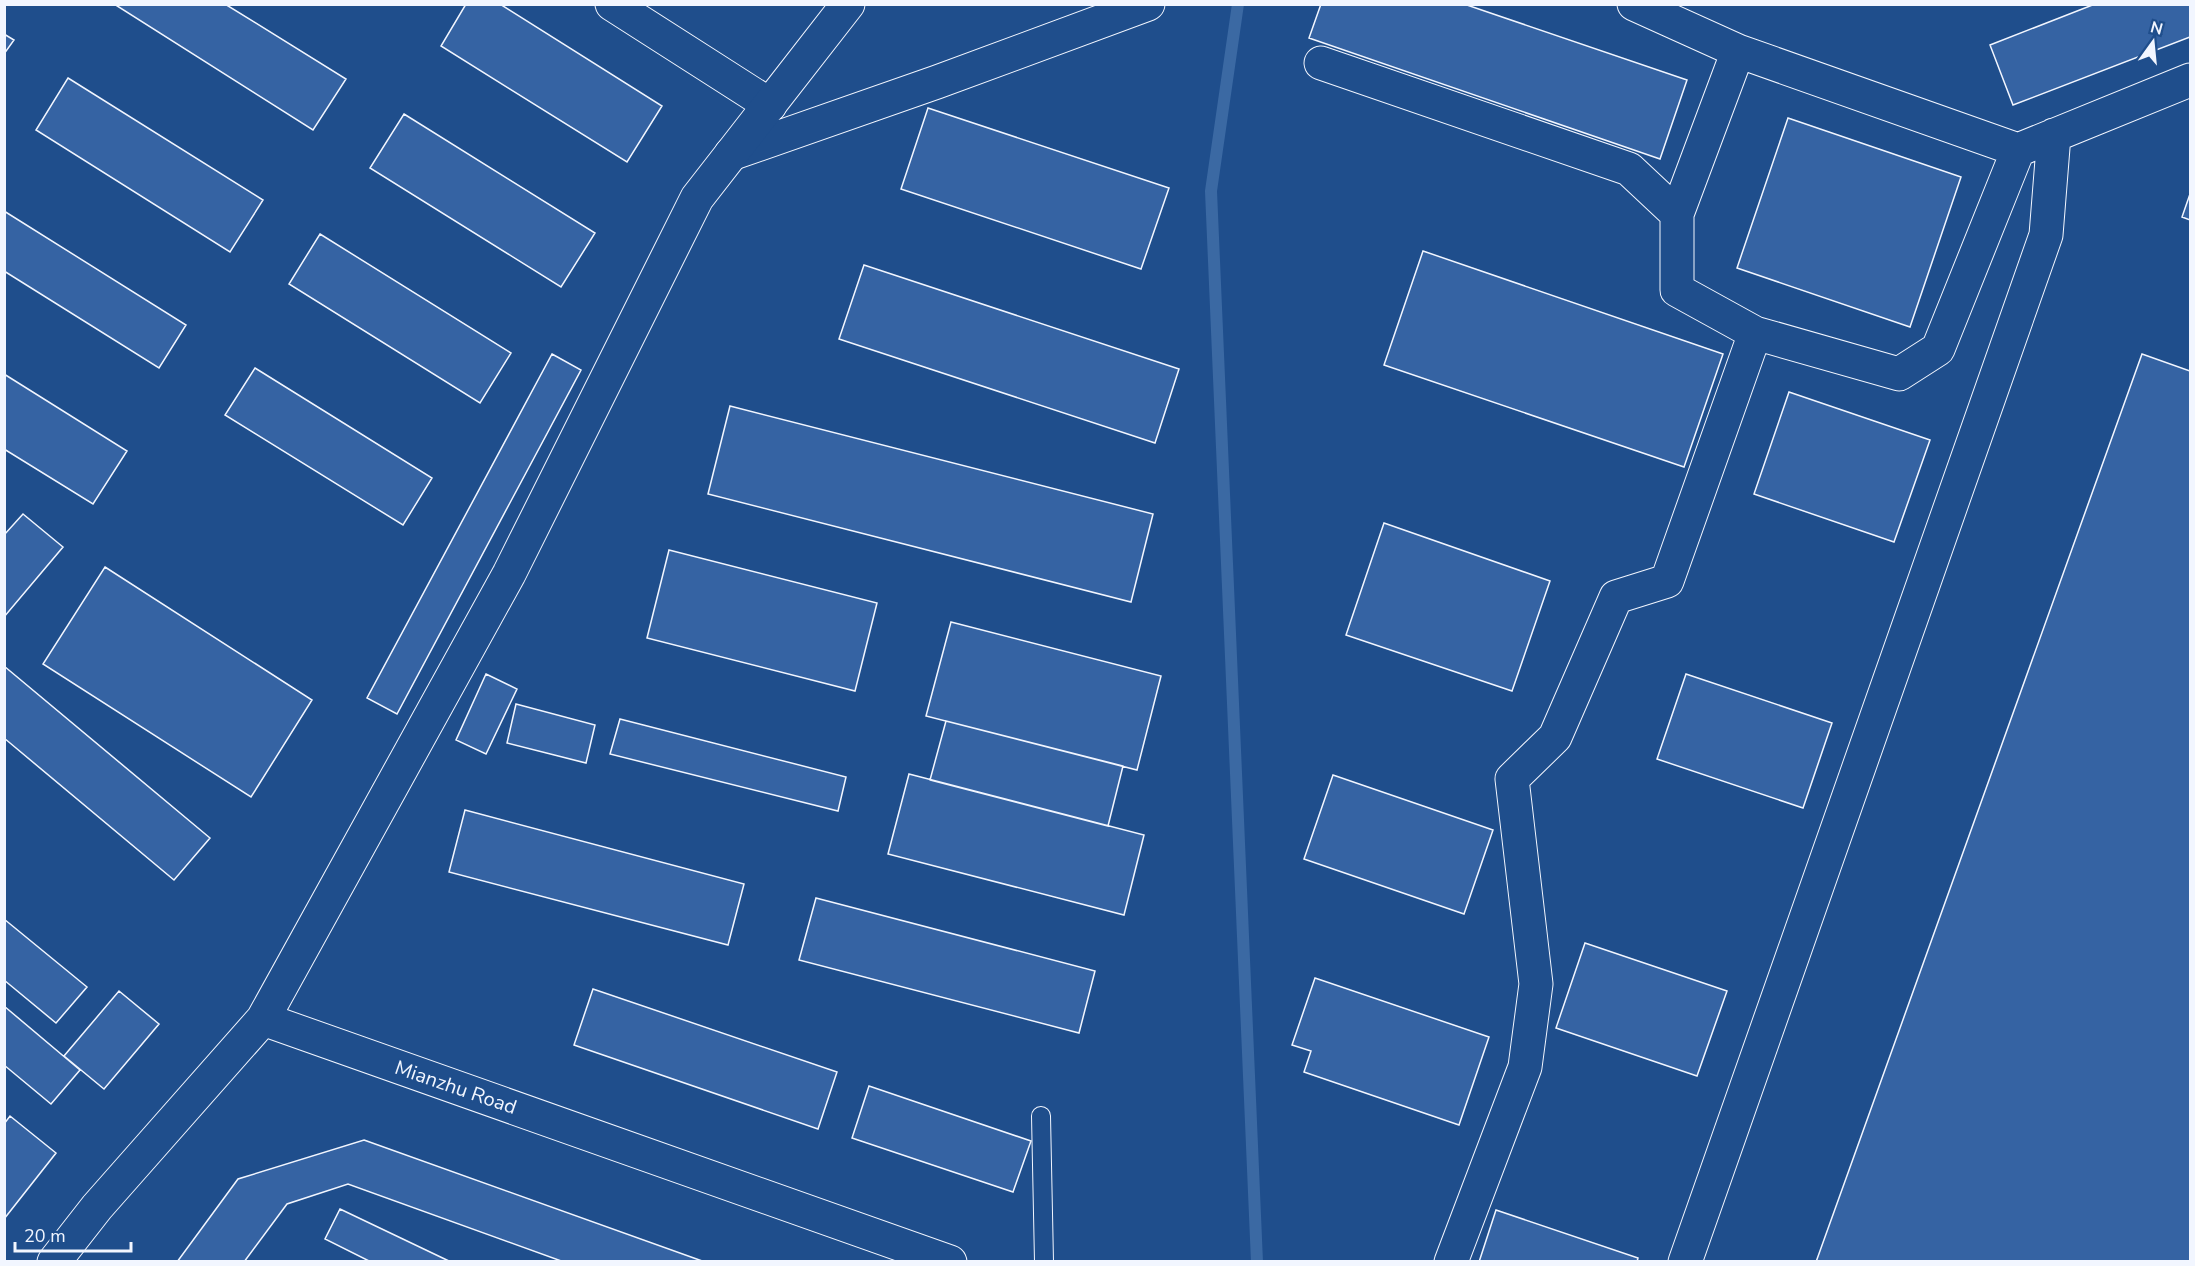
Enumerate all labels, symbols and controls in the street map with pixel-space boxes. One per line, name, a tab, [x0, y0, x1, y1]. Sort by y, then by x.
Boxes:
north arrow	[2123, 12, 2183, 72]
text: N	[2148, 16, 2165, 41]
street label: Mianzhu Road	[391, 1054, 520, 1121]
scale bar	[15, 1215, 130, 1253]
text: 20 m	[24, 1224, 66, 1248]

